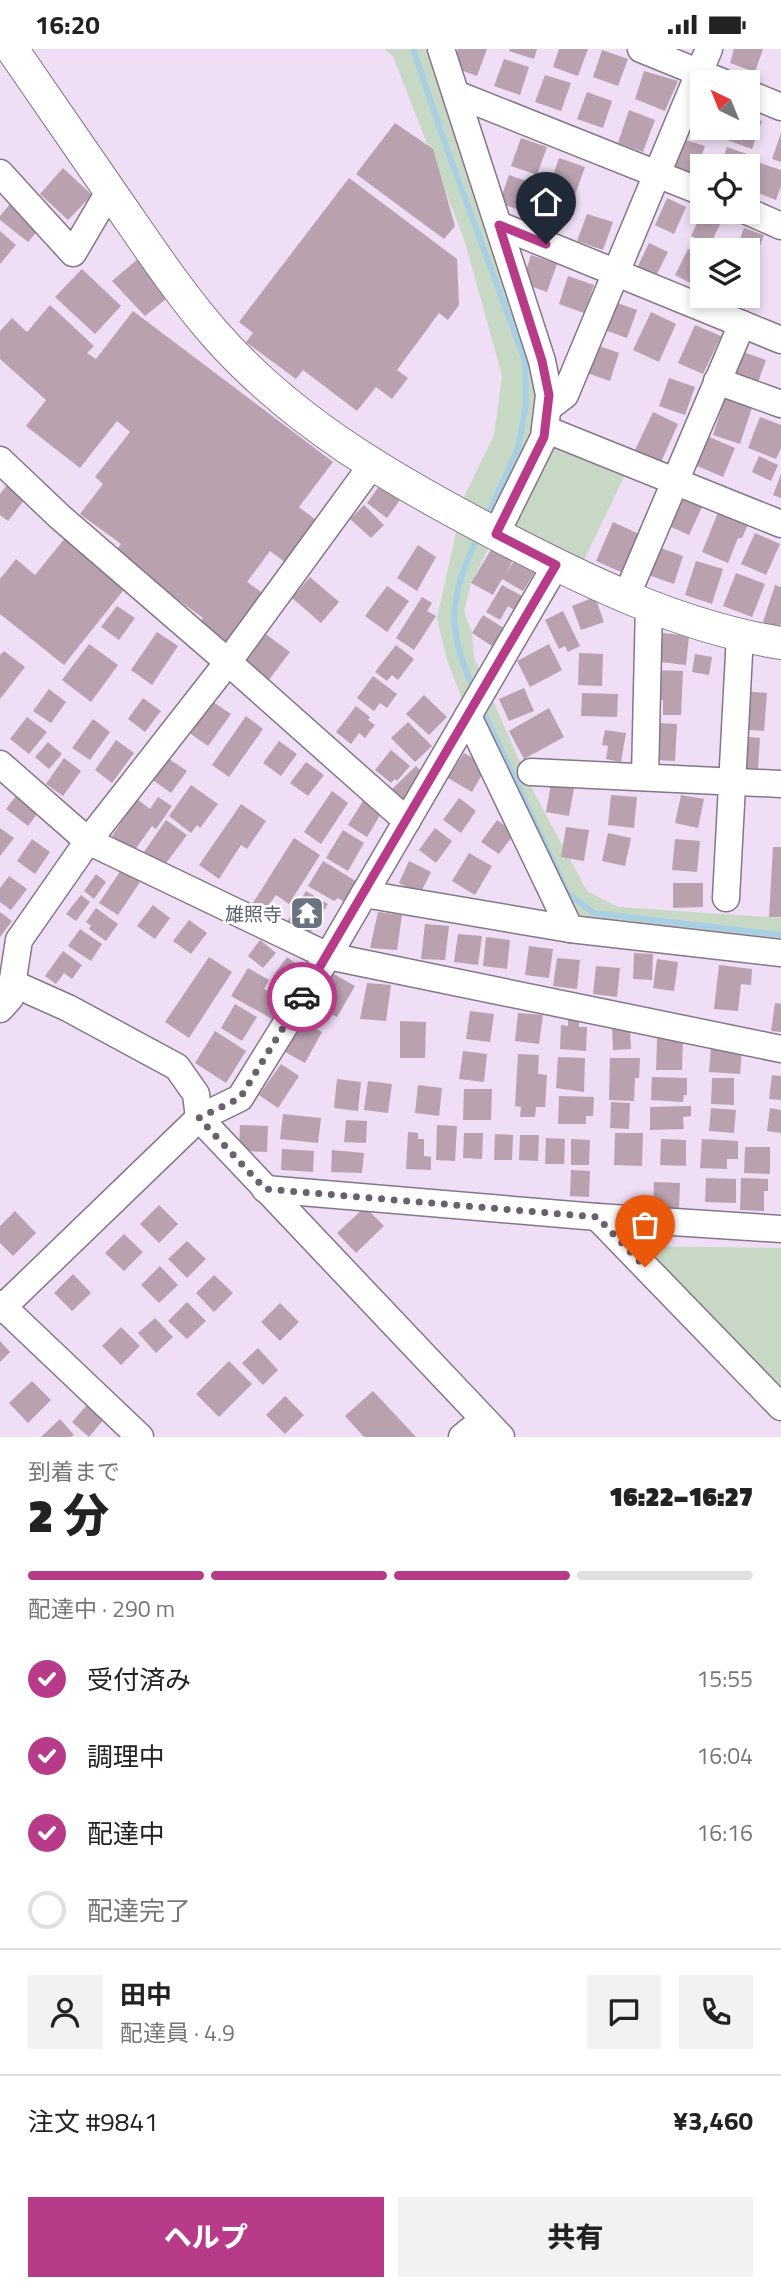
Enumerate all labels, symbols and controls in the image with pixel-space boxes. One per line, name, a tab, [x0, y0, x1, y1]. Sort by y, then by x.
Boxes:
text: 16:20	[35, 5, 100, 44]
north arrow	[690, 70, 760, 140]
map controls	[690, 70, 760, 308]
button: locate	[690, 154, 760, 224]
pin	[516, 172, 576, 244]
icon: home	[527, 183, 565, 221]
button: layers	[690, 238, 760, 308]
temple icon: 雄照寺	[288, 894, 326, 932]
place label: 雄照寺	[225, 899, 282, 928]
courier	[267, 962, 337, 1032]
icon: car	[283, 978, 321, 1016]
pin	[615, 1195, 675, 1267]
icon: bag	[626, 1206, 664, 1244]
text: 到着まで	[28, 1454, 120, 1489]
text: 16:22–16:27	[609, 1477, 753, 1516]
text: 2 分	[28, 1480, 109, 1550]
text: 配達中 · 290 m	[28, 1591, 175, 1626]
icon: check	[28, 1660, 66, 1698]
text: 受付済み	[87, 1660, 191, 1699]
text: 15:55	[696, 1661, 753, 1696]
icon: check	[28, 1737, 66, 1775]
text: 調理中	[87, 1737, 165, 1776]
text: 16:04	[696, 1738, 753, 1773]
icon: check	[28, 1814, 66, 1852]
text: 配達中	[87, 1814, 165, 1853]
text: 16:16	[696, 1815, 753, 1850]
text: 配達完了	[87, 1891, 191, 1930]
button: person	[28, 1975, 102, 2049]
text: 田中	[120, 1975, 172, 2014]
button: chat	[587, 1975, 661, 2049]
button: phone	[679, 1975, 753, 2049]
text: 配達員 · 4.9	[120, 2015, 235, 2050]
text: ¥3,460	[673, 2101, 753, 2140]
text: 注文 #9841	[28, 2102, 159, 2141]
button: ヘルプ	[28, 2197, 384, 2277]
button: 共有	[398, 2197, 753, 2277]

